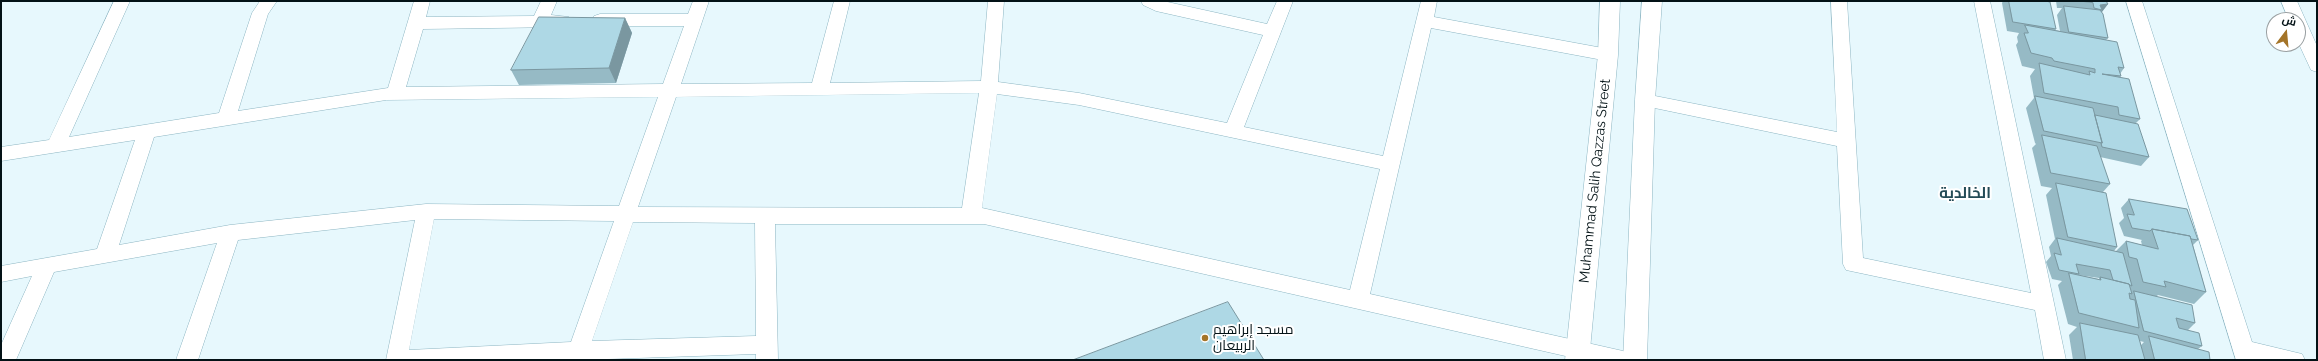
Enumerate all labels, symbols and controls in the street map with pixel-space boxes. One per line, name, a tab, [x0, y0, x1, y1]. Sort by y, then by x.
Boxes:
north arrow	[2266, 12, 2306, 52]
text: ش	[2281, 13, 2298, 29]
street label: Muhammad Salih Qazzas Street	[1576, 78, 1614, 284]
district label: الخالدية	[1939, 184, 1991, 202]
place label: مسجد إبراهيم الربيعان	[1213, 322, 1293, 354]
marker: مسجد إبراهيم الربيعان	[1200, 333, 1210, 343]

